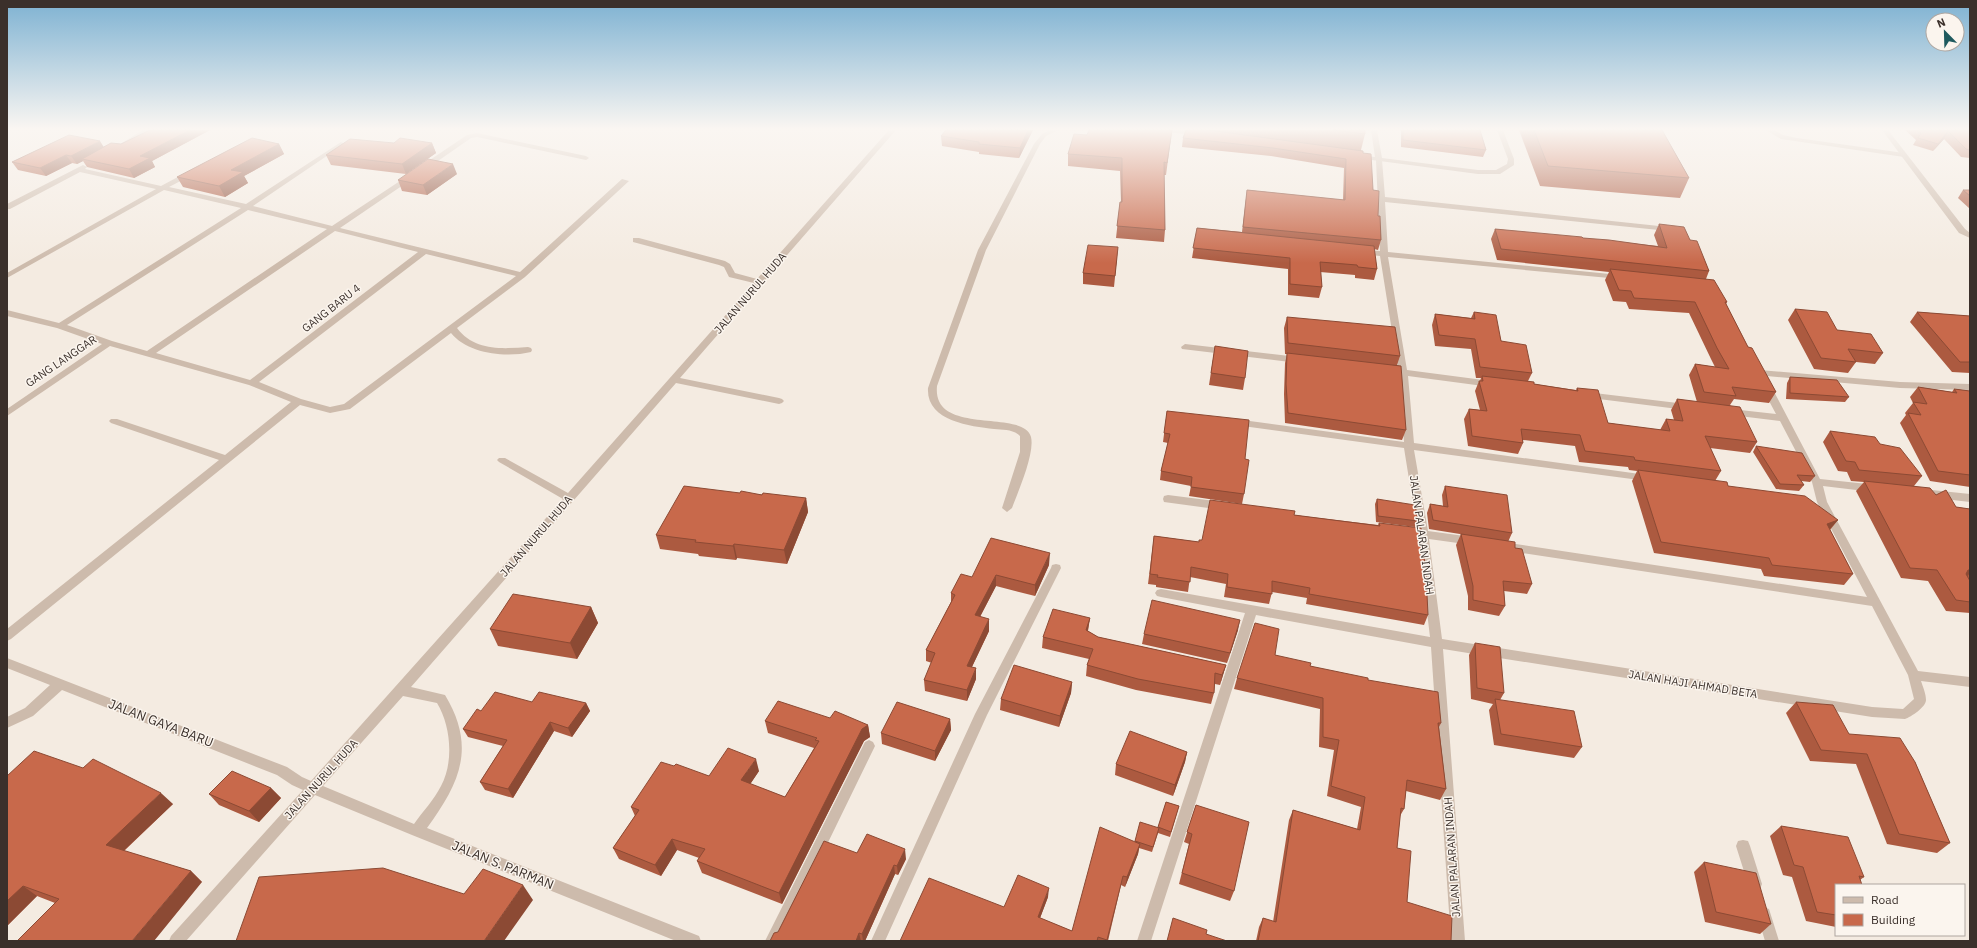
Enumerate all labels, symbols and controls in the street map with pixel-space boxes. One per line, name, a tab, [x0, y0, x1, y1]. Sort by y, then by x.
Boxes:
north arrow	[1925, 12, 1965, 52]
text: N	[1935, 15, 1948, 31]
street label: JALAN NURUL HUDA	[711, 250, 789, 336]
street label: GANG BARU 4	[299, 281, 363, 335]
street label: GANG LANGGAR	[23, 332, 99, 390]
street label: JALAN PALARAN INDAH	[1407, 474, 1437, 596]
street label: JALAN NURUL HUDA	[497, 493, 575, 579]
street label: JALAN HAJI AHMAD BETA	[1628, 667, 1758, 701]
street label: JALAN GAYA BARU	[106, 695, 216, 751]
street label: JALAN NURUL HUDA	[281, 736, 361, 822]
street label: JALAN PALARAN INDAH	[1441, 796, 1463, 918]
street label: JALAN S. PARMAN	[450, 837, 556, 893]
legend	[1835, 884, 1965, 936]
text: Road	[1871, 892, 1899, 907]
text: Building	[1871, 912, 1916, 927]

